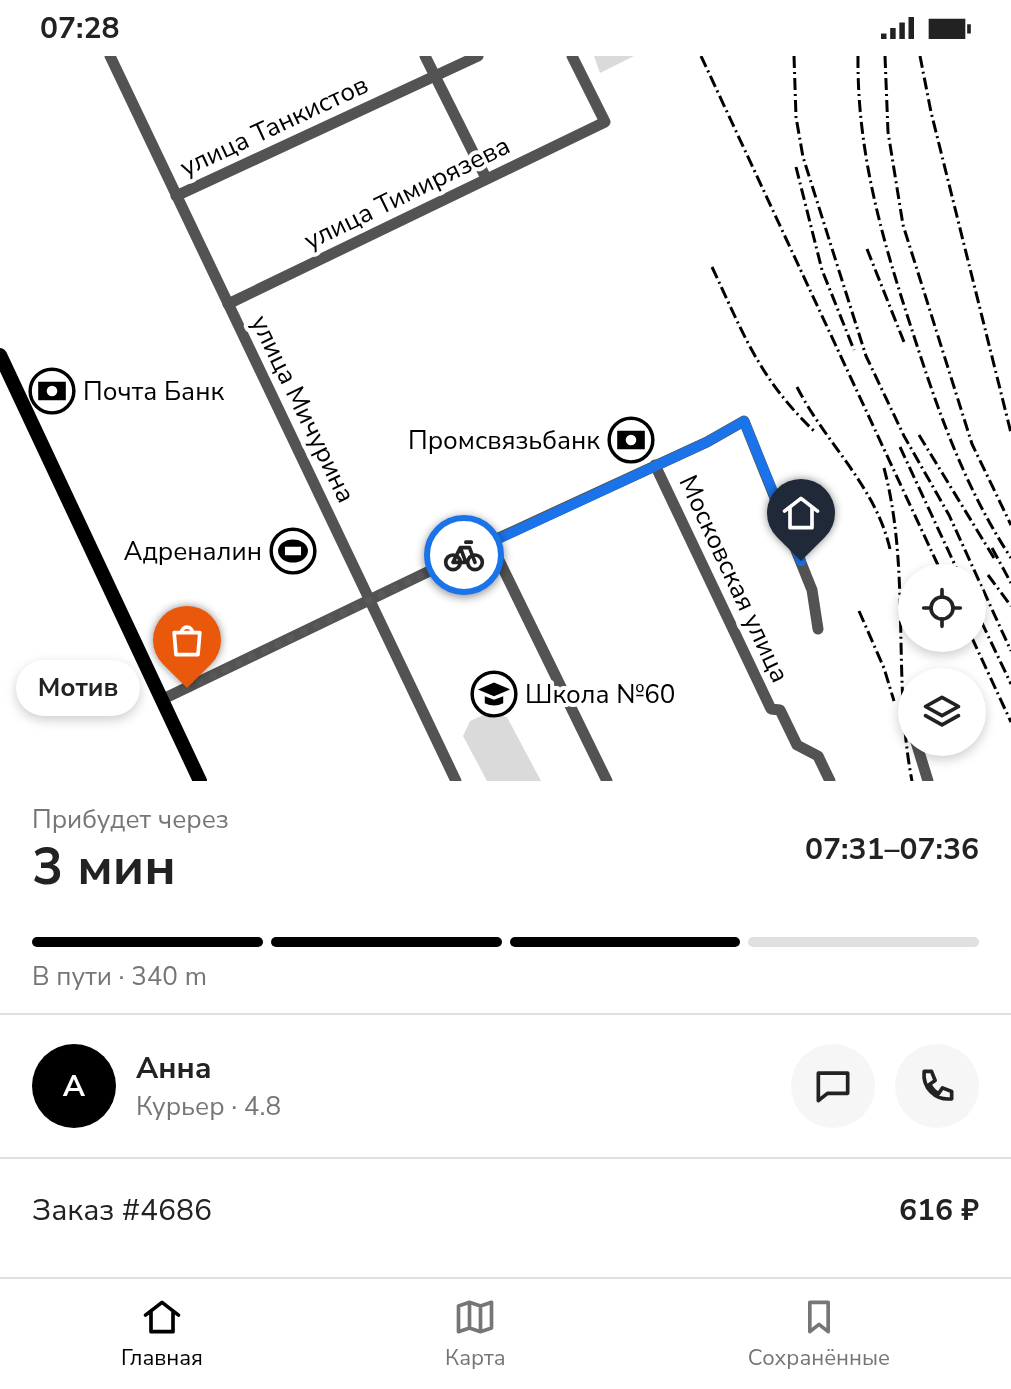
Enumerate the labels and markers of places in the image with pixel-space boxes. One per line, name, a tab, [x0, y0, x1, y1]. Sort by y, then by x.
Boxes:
bank icon: Почта Банк	[28, 367, 76, 415]
place label: Почта Банк	[83, 374, 224, 409]
bank icon: Промсвязьбанк	[607, 416, 655, 464]
place label: Промсвязьбанк	[408, 423, 600, 458]
pin	[767, 479, 835, 561]
sports icon: Адреналин	[269, 527, 317, 575]
place label: Адреналин	[123, 534, 262, 569]
pin	[153, 606, 221, 688]
callout: Мотив	[15, 660, 139, 716]
school or university icon: Школа №60	[470, 670, 518, 718]
place label: Школа №60	[525, 677, 675, 712]

